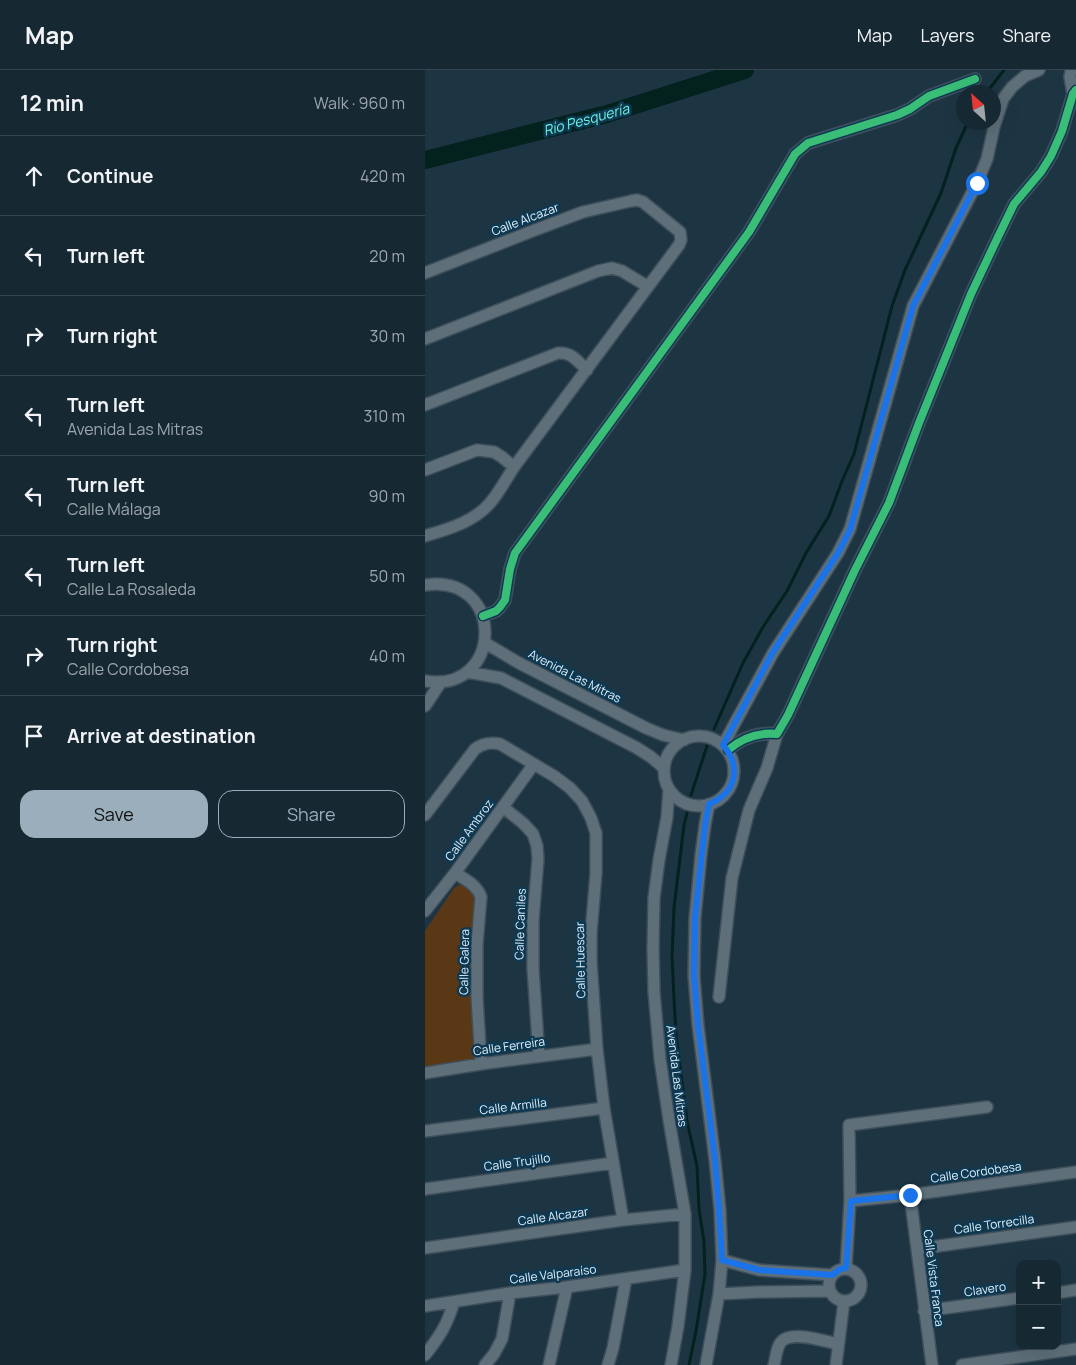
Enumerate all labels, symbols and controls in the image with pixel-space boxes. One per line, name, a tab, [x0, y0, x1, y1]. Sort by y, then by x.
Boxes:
text: Map	[25, 18, 74, 51]
text: Map	[857, 23, 892, 47]
text: Layers	[920, 23, 974, 47]
text: Share	[1002, 23, 1051, 47]
north arrow	[956, 85, 1001, 130]
text: 12 min	[20, 89, 84, 117]
text: Walk · 960 m	[314, 92, 405, 114]
water label: Río Pesquería	[541, 98, 632, 140]
icon: ahead	[20, 162, 48, 190]
text: Continue	[67, 163, 153, 189]
text: 420 m	[360, 165, 405, 187]
route start	[966, 172, 989, 195]
street label: Calle Alcazar	[489, 198, 562, 240]
icon: left	[20, 242, 48, 270]
text: Turn left	[67, 243, 145, 269]
text: 20 m	[369, 245, 405, 267]
icon: right	[20, 322, 48, 350]
text: Turn right	[67, 323, 157, 349]
text: 30 m	[370, 325, 405, 347]
text: Turn left	[67, 392, 145, 418]
icon: left	[20, 402, 48, 430]
text: 310 m	[363, 405, 405, 427]
text: Avenida Las Mitras	[67, 418, 203, 440]
text: Turn left	[67, 472, 145, 498]
icon: left	[20, 482, 48, 510]
text: 90 m	[369, 485, 405, 507]
text: Calle Málaga	[67, 498, 161, 520]
text: Turn left	[67, 552, 145, 578]
icon: left	[20, 562, 48, 590]
text: 50 m	[369, 565, 405, 587]
text: Calle La Rosaleda	[67, 578, 196, 600]
text: Turn right	[67, 632, 157, 658]
icon: right	[20, 642, 48, 670]
text: 40 m	[369, 645, 405, 667]
street label: Avenida Las Mitras	[526, 645, 624, 707]
text: Calle Cordobesa	[67, 658, 189, 680]
icon: arrive	[20, 722, 48, 750]
text: Arrive at destination	[67, 723, 256, 749]
button: Save	[20, 790, 208, 838]
button: Share	[218, 790, 405, 838]
street label: Calle Ambroz	[441, 796, 497, 864]
street label: Calle Caniles	[510, 888, 530, 960]
street label: Calle Huescar	[571, 921, 589, 998]
street label: Calle Galera	[455, 929, 473, 995]
street label: Avenida Las Mitras	[662, 1024, 692, 1128]
street label: Calle Ferreira	[472, 1033, 546, 1059]
street label: Calle Armilla	[478, 1093, 548, 1119]
street label: Calle Trujillo	[483, 1149, 551, 1175]
street label: Calle Cordobesa	[930, 1157, 1022, 1187]
route end	[899, 1184, 922, 1207]
street label: Calle Alcazar	[517, 1203, 590, 1229]
street label: Calle Torrecilla	[953, 1210, 1035, 1238]
street label: Calle Vista Franca	[920, 1229, 948, 1327]
street label: Calle Valparaíso	[509, 1260, 597, 1288]
map controls	[1016, 1260, 1061, 1350]
button: +	[1016, 1260, 1061, 1305]
street label: Clavero	[963, 1278, 1007, 1300]
button: −	[1016, 1305, 1061, 1350]

